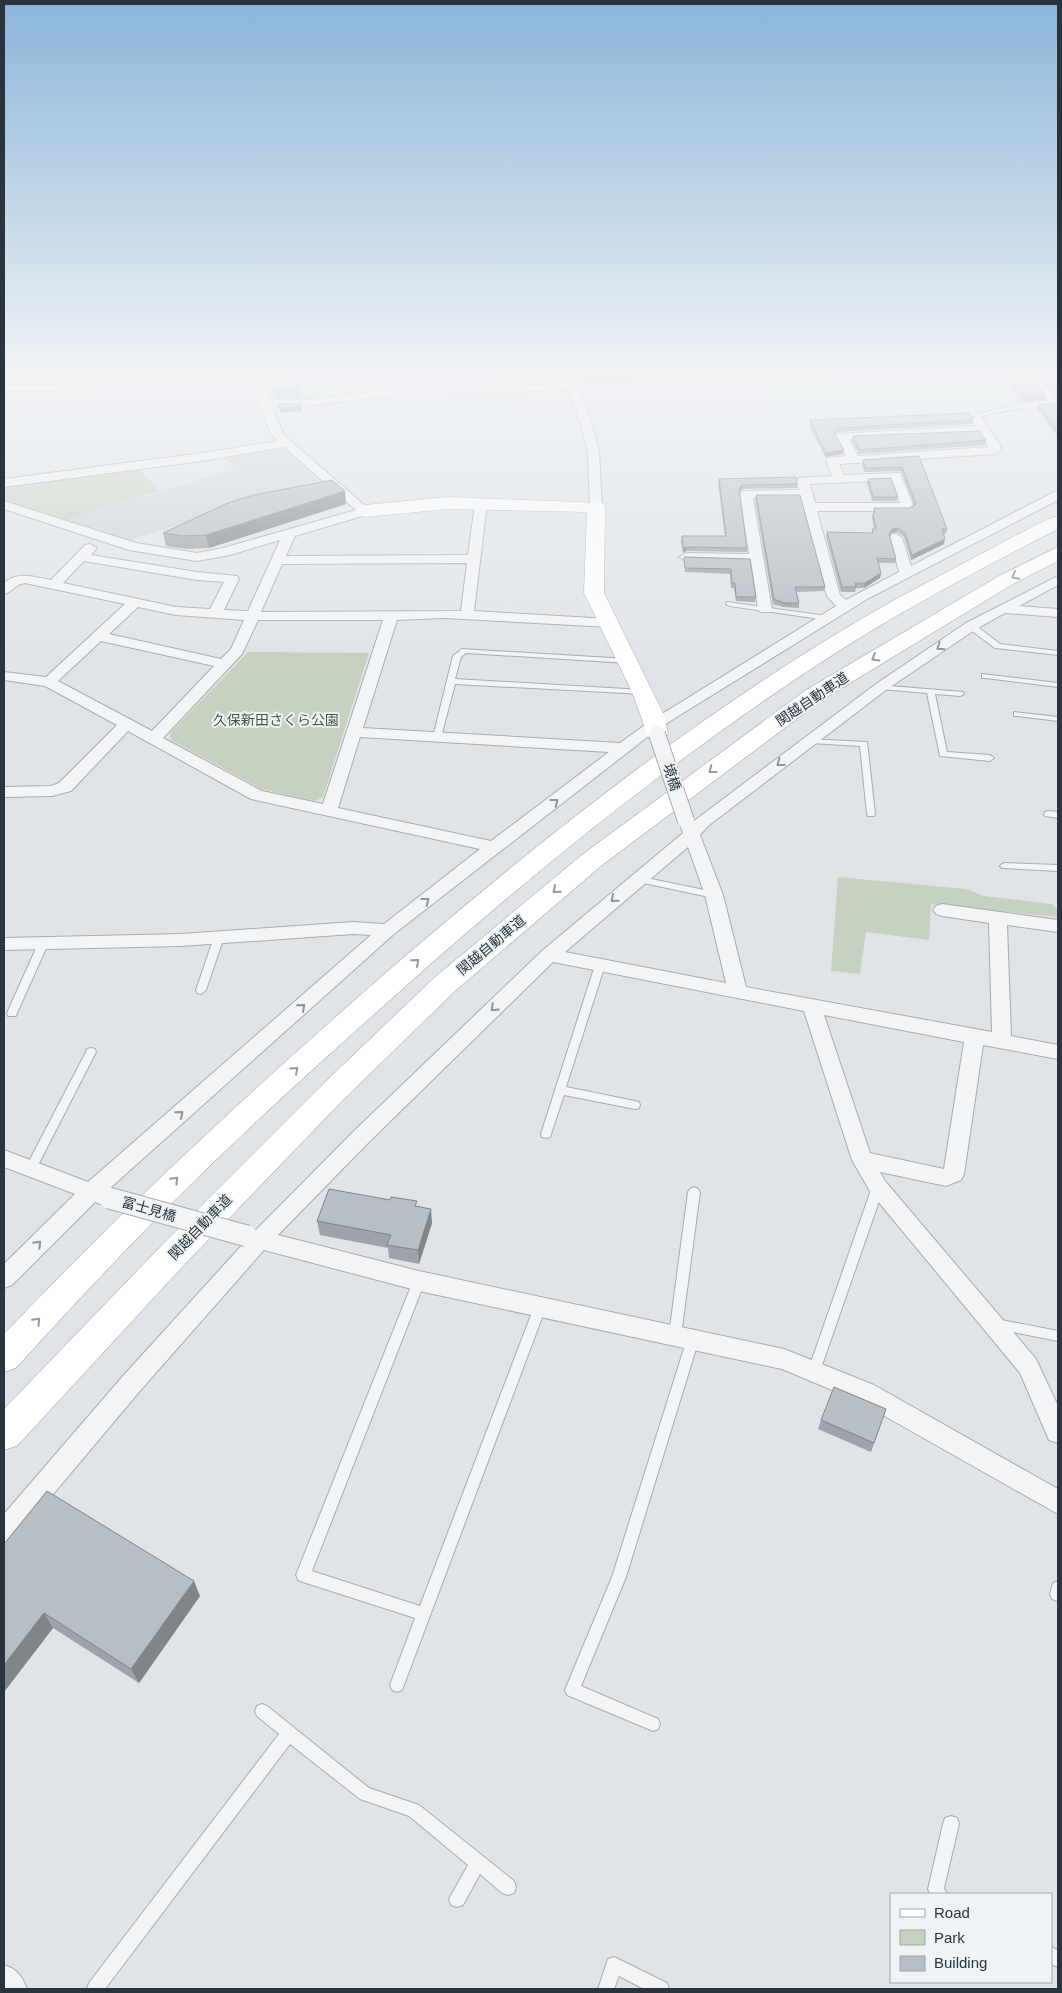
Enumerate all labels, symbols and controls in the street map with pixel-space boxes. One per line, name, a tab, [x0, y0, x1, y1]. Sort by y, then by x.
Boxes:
one-way arrow	[1011, 570, 1020, 580]
one-way arrow	[936, 641, 946, 650]
one-way arrow	[871, 651, 880, 661]
street label: 関越自動車道	[773, 669, 851, 729]
park label: 久保新田さくら公園	[213, 712, 339, 728]
one-way arrow	[777, 758, 786, 766]
street label: 境橋	[660, 761, 684, 793]
one-way arrow	[709, 764, 718, 772]
one-way arrow	[549, 799, 559, 808]
one-way arrow	[553, 884, 562, 893]
one-way arrow	[611, 893, 620, 902]
one-way arrow	[420, 898, 429, 906]
street label: 関越自動車道	[454, 912, 528, 978]
one-way arrow	[410, 958, 419, 967]
one-way arrow	[490, 1002, 499, 1011]
one-way arrow	[297, 1003, 306, 1012]
one-way arrow	[289, 1067, 298, 1076]
one-way arrow	[175, 1110, 184, 1119]
one-way arrow	[169, 1177, 178, 1186]
street label: 関越自動車道	[165, 1191, 235, 1263]
street label: 富士見橋	[120, 1194, 178, 1224]
one-way arrow	[33, 1241, 42, 1250]
one-way arrow	[31, 1318, 40, 1327]
legend	[890, 1893, 1052, 1983]
text: Road	[934, 1904, 970, 1921]
text: Park	[934, 1929, 965, 1946]
text: Building	[934, 1954, 987, 1971]

